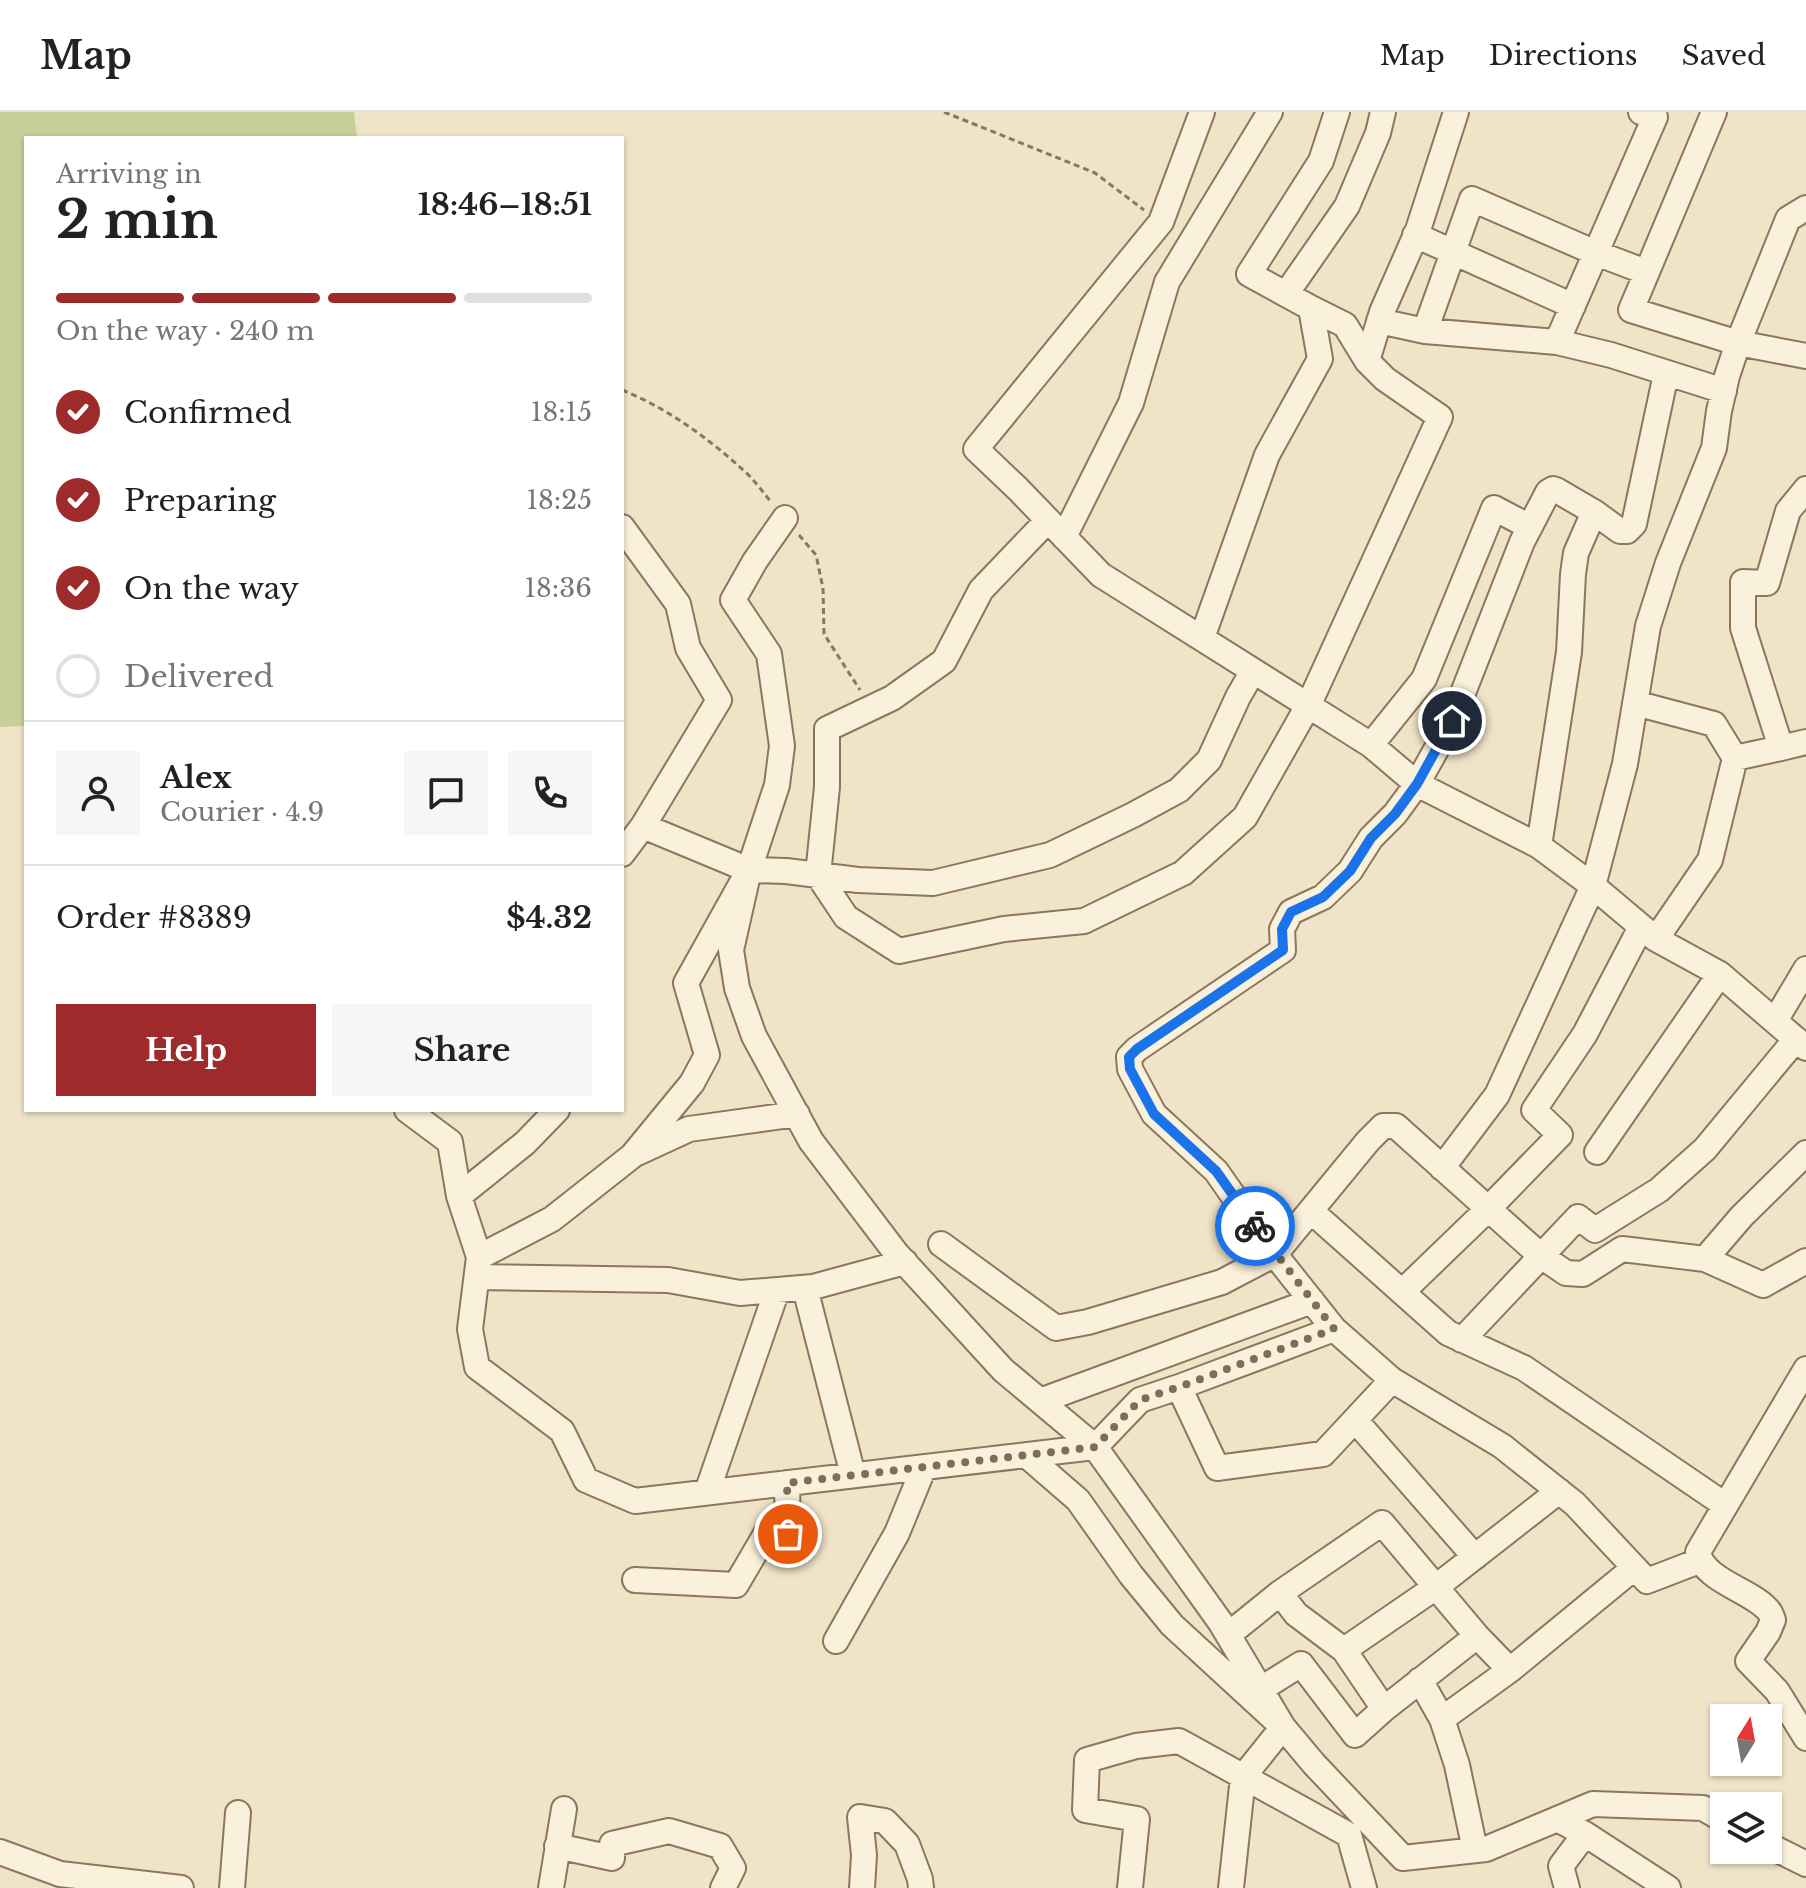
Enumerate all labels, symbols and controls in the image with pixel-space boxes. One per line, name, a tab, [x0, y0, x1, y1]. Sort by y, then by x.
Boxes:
text: Map	[40, 32, 132, 79]
text: Map	[1380, 38, 1445, 73]
text: Directions	[1489, 38, 1638, 73]
text: Saved	[1682, 38, 1766, 73]
text: Arriving in	[56, 158, 202, 190]
text: 18:46–18:51	[418, 186, 592, 223]
text: 2 min	[56, 188, 218, 252]
text: On the way · 240 m	[56, 315, 314, 347]
icon: check	[56, 390, 100, 434]
text: Confirmed	[124, 394, 292, 431]
text: 18:15	[531, 396, 592, 428]
icon: check	[56, 478, 100, 522]
text: Preparing	[124, 482, 276, 519]
text: 18:25	[526, 484, 592, 516]
icon: check	[56, 566, 100, 610]
text: On the way	[124, 570, 299, 607]
text: 18:36	[525, 572, 592, 604]
text: Delivered	[124, 658, 274, 695]
pin	[1418, 687, 1486, 755]
icon: home	[1430, 699, 1474, 743]
button: person	[56, 751, 140, 835]
button: chat	[404, 751, 488, 835]
button: phone	[508, 751, 592, 835]
text: Alex	[160, 759, 232, 796]
text: Courier · 4.9	[160, 796, 324, 828]
text: Order #8389	[56, 899, 252, 936]
text: $4.32	[506, 899, 592, 936]
button: Help	[56, 1004, 316, 1096]
button: Share	[332, 1004, 592, 1096]
courier	[1215, 1186, 1295, 1266]
icon: bike	[1233, 1204, 1277, 1248]
pin	[754, 1500, 822, 1568]
icon: bag	[766, 1512, 810, 1556]
north arrow	[1710, 1704, 1782, 1776]
map controls	[1710, 1704, 1782, 1864]
button: layers	[1710, 1792, 1782, 1864]

